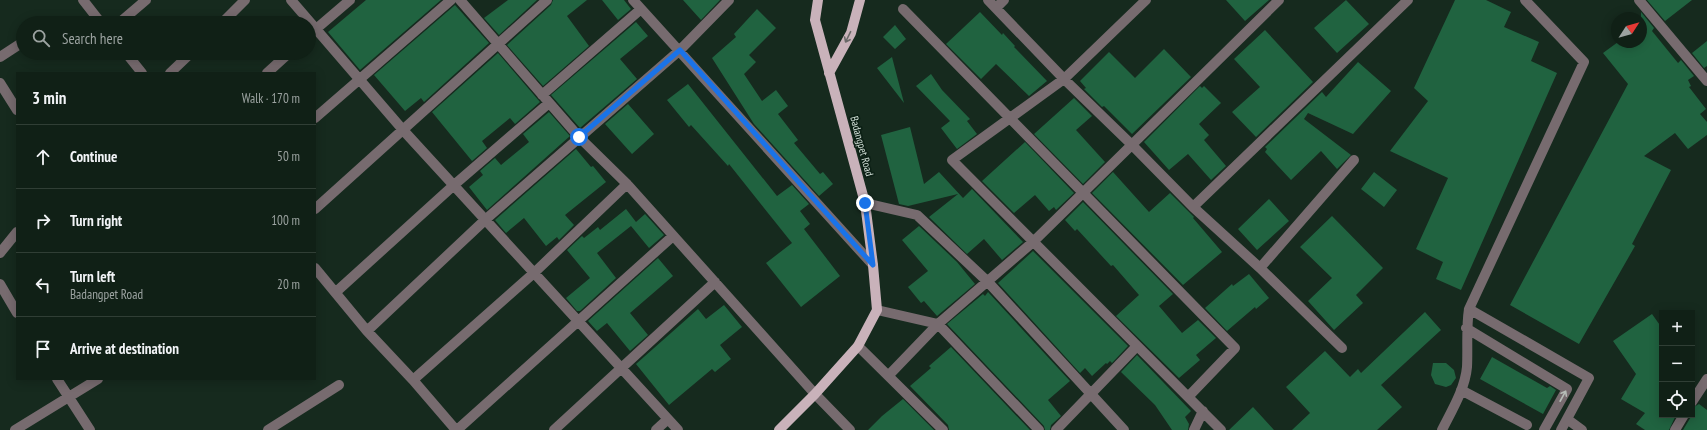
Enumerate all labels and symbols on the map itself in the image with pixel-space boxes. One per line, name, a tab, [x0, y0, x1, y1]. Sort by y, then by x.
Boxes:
north arrow	[1611, 12, 1647, 48]
one-way arrow	[844, 31, 851, 43]
street label: Badangpet Road	[847, 114, 877, 178]
route start	[570, 128, 588, 146]
route end	[856, 194, 874, 212]
one-way arrow	[1560, 390, 1568, 402]

